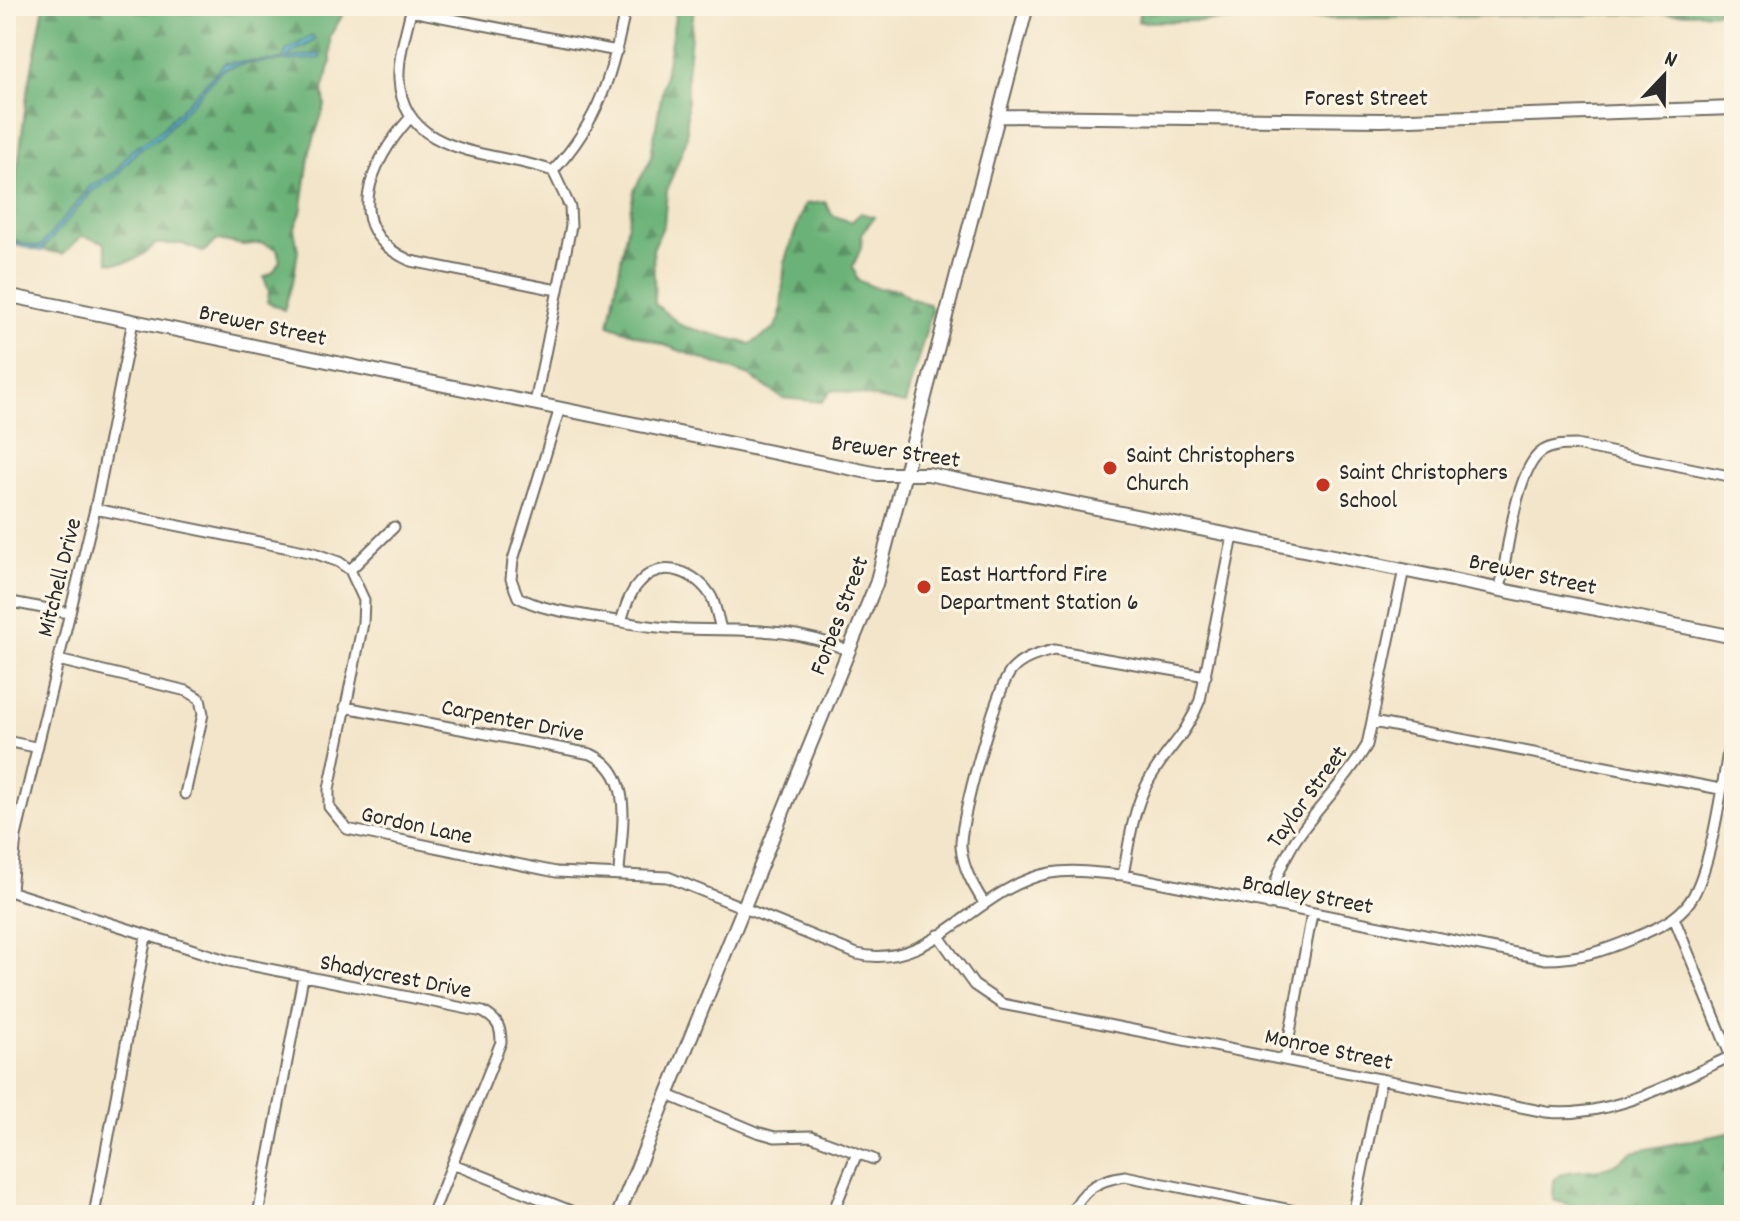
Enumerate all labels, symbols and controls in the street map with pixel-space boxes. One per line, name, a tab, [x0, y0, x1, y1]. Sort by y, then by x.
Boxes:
north arrow	[1624, 36, 1704, 116]
text: N	[1659, 44, 1681, 77]
street label: Forest Street	[1304, 83, 1428, 117]
street label: Brewer Street	[195, 297, 329, 357]
street label: Brewer Street	[829, 427, 962, 479]
place label: Saint Christophers Church	[1126, 440, 1295, 502]
place label: Saint Christophers School	[1339, 457, 1508, 519]
marker: Saint Christophers Church	[1101, 459, 1119, 477]
marker: Saint Christophers School	[1314, 476, 1332, 494]
street label: Mitchell Drive	[30, 515, 92, 641]
street label: Brewer Street	[1465, 546, 1599, 606]
street label: Forbes Street	[803, 551, 879, 681]
place label: East Hartford Fire Department Station 6	[940, 559, 1138, 621]
marker: East Hartford Fire Department Station 6	[915, 578, 933, 596]
street label: Carpenter Drive	[438, 691, 587, 752]
street label: Taylor Street	[1259, 739, 1357, 856]
street label: Gordon Lane	[358, 799, 475, 855]
street label: Bradley Street	[1239, 867, 1376, 925]
street label: Shadycrest Drive	[317, 947, 474, 1009]
street label: Monroe Street	[1261, 1021, 1396, 1081]

